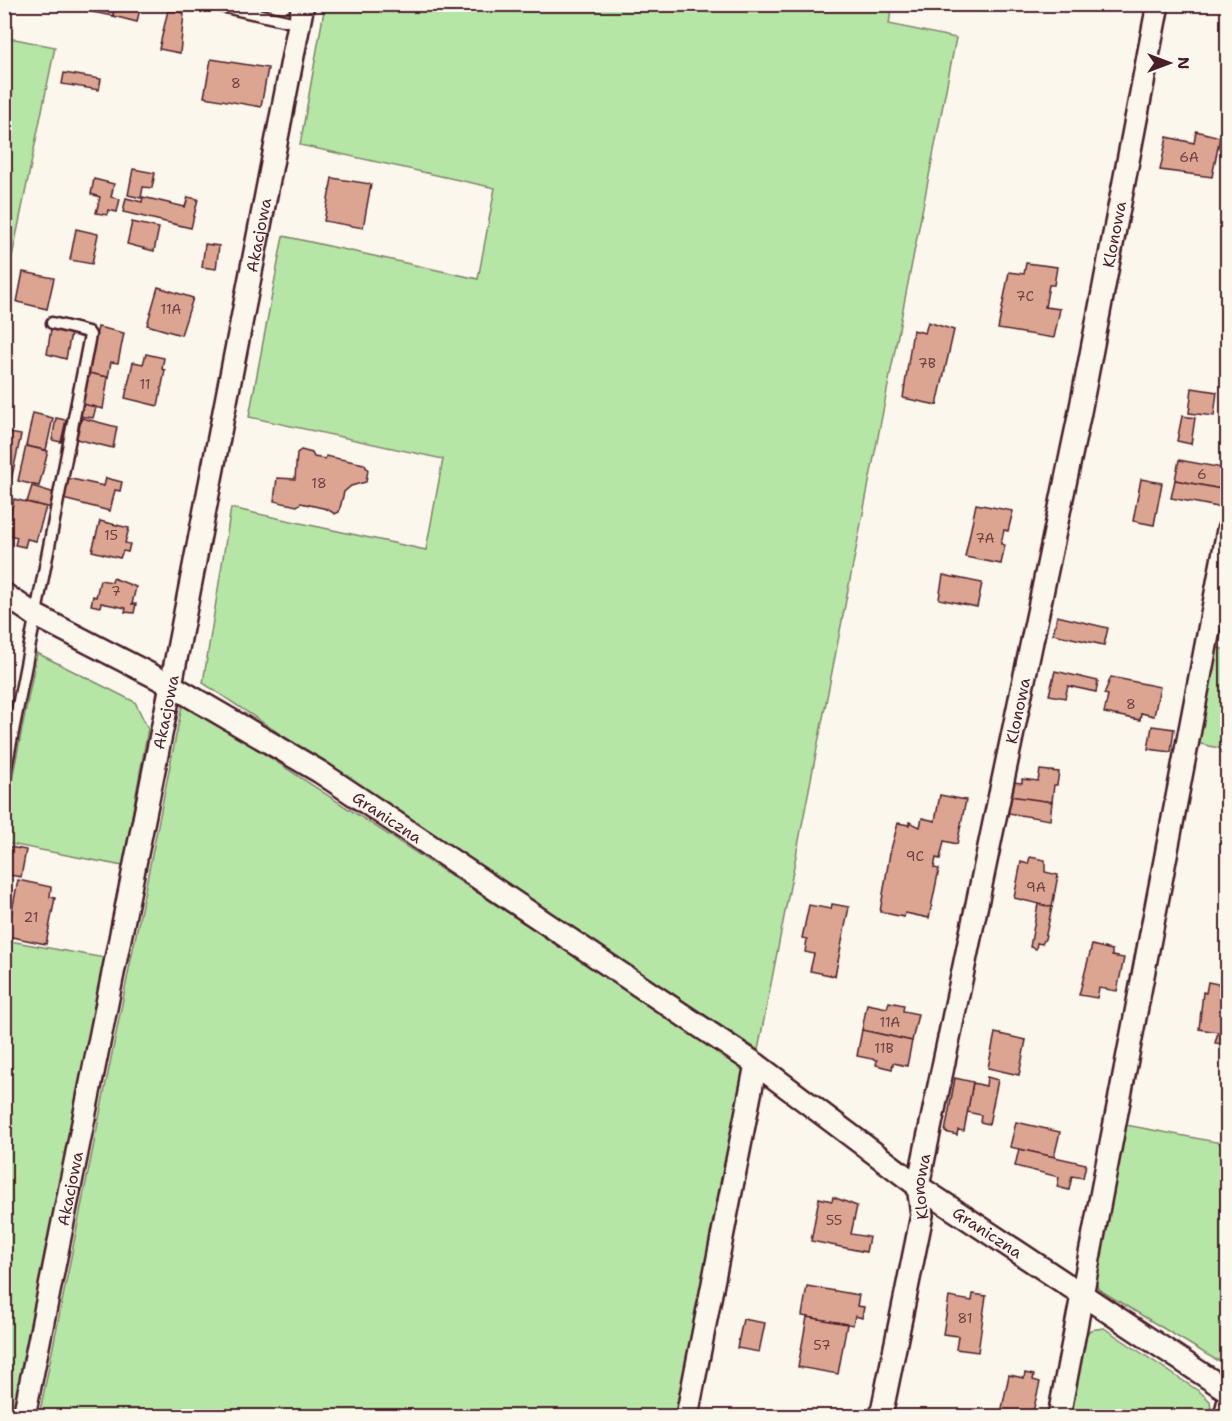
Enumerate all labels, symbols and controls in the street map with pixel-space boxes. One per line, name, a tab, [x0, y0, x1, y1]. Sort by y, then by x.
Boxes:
north arrow	[1139, 33, 1199, 93]
text: N	[1173, 57, 1194, 69]
house number: 8	[231, 74, 241, 92]
house number: 6A	[1179, 148, 1199, 166]
street label: Akacjowa	[241, 196, 276, 274]
street label: Klonowa	[1097, 199, 1131, 269]
house number: 7C	[1016, 287, 1034, 305]
house number: 11A	[161, 300, 181, 318]
house number: 7B	[918, 354, 936, 372]
house number: 11	[139, 375, 151, 393]
house number: 6	[1197, 465, 1207, 483]
house number: 18	[311, 474, 327, 492]
house number: 15	[104, 526, 118, 544]
house number: 7A	[975, 529, 995, 547]
house number: 7	[111, 582, 121, 600]
street label: Akacjowa	[148, 673, 183, 751]
street label: Klonowa	[1000, 676, 1035, 746]
house number: 8	[1126, 695, 1136, 713]
street label: Graniczna	[349, 786, 426, 848]
house number: 9C	[906, 847, 924, 865]
house number: 9A	[1026, 878, 1046, 896]
house number: 21	[24, 908, 38, 926]
house number: 11A	[880, 1013, 900, 1031]
house number: 11B	[874, 1039, 894, 1057]
street label: Akacjowa	[52, 1150, 87, 1228]
street label: Klonowa	[908, 1151, 935, 1221]
street label: Graniczna	[949, 1201, 1027, 1263]
house number: 55	[826, 1211, 842, 1229]
house number: 81	[957, 1309, 973, 1327]
house number: 57	[813, 1336, 831, 1354]

